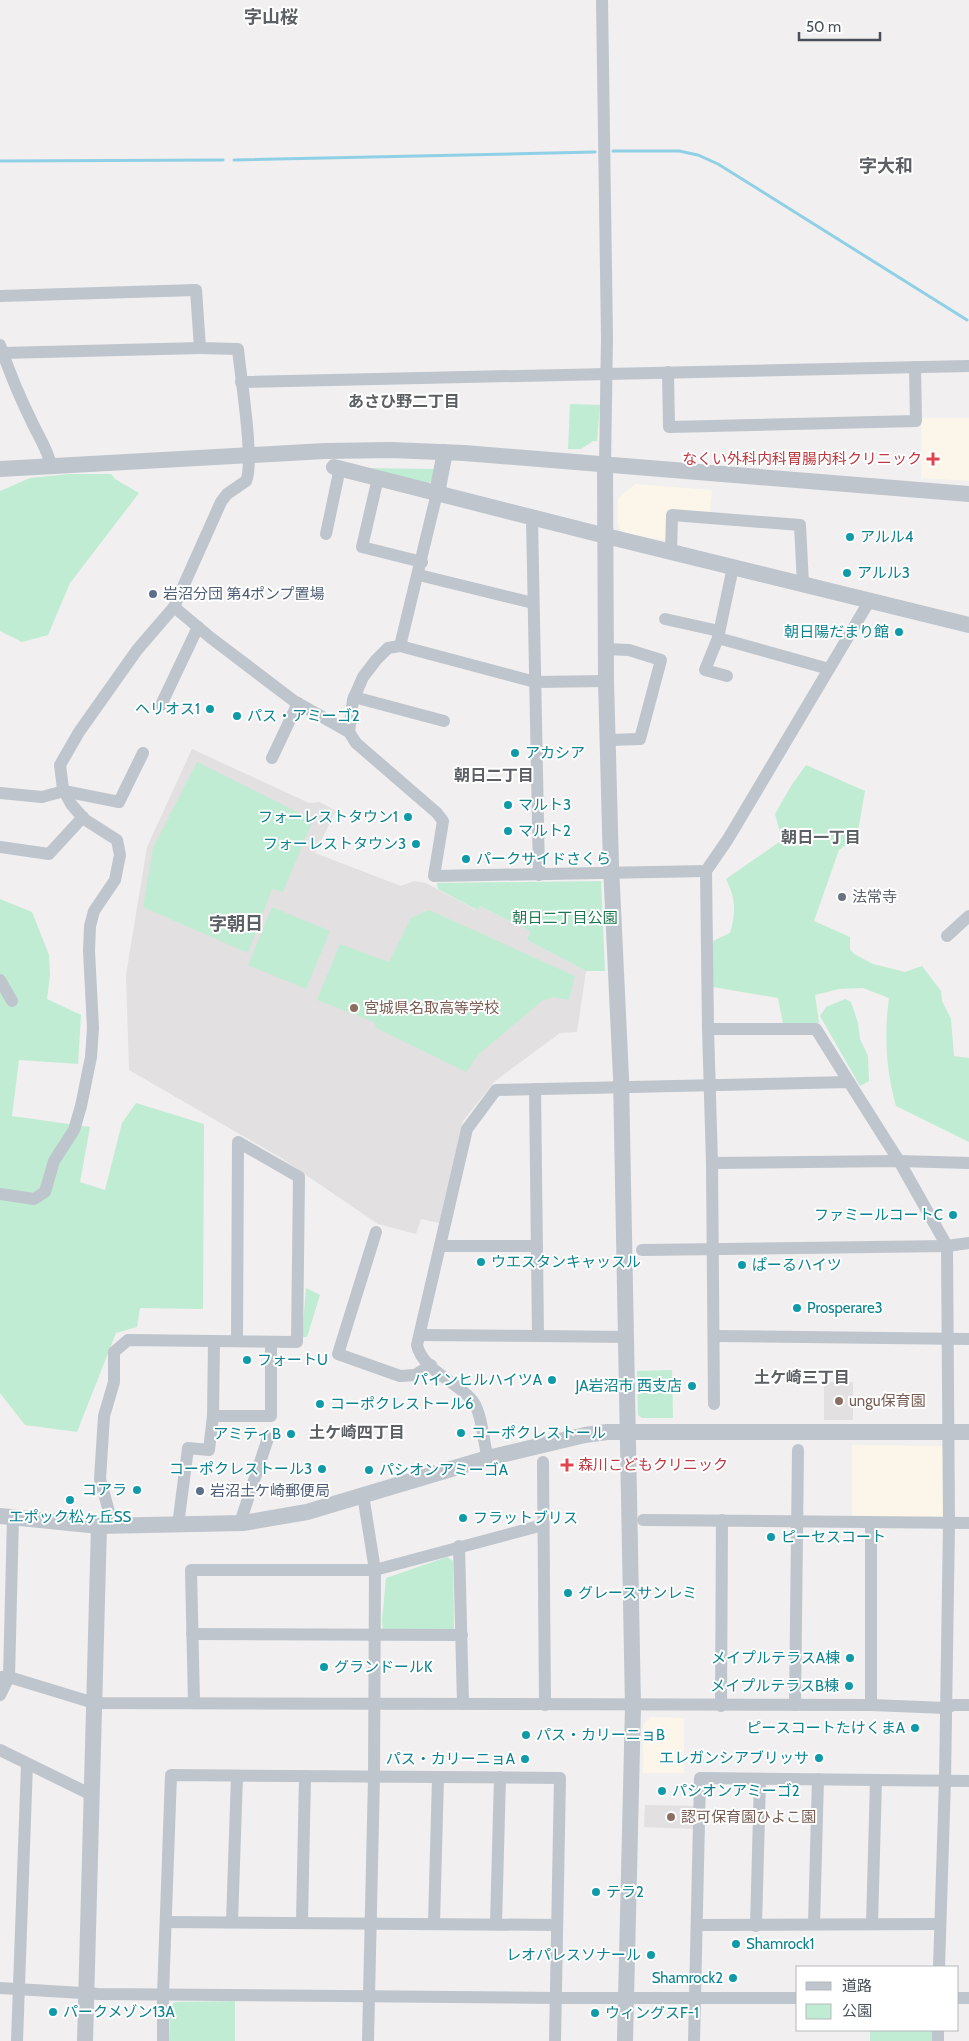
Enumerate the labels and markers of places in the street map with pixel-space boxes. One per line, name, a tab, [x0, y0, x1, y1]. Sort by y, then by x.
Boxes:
place label: なくい外科内科胃腸内科クリニック	[682, 450, 922, 468]
marker: なくい外科内科胃腸内科クリニック	[926, 452, 940, 466]
place label: アルル4	[860, 528, 914, 546]
marker: アルル4	[844, 531, 856, 543]
place label: アルル3	[857, 564, 910, 582]
marker: アルル3	[841, 567, 853, 579]
place label: 岩沼分団 第4ポンプ置場	[163, 585, 325, 603]
marker: 岩沼分団 第4ポンプ置場	[147, 588, 159, 600]
place label: 朝日陽だまり館	[784, 623, 889, 641]
marker: 朝日陽だまり館	[893, 626, 905, 638]
place label: ヘリオス1	[135, 700, 200, 718]
marker: ヘリオス1	[204, 703, 216, 715]
place label: パス・アミーゴ2	[247, 707, 360, 725]
marker: パス・アミーゴ2	[231, 710, 243, 722]
place label: アカシア	[525, 744, 585, 762]
marker: アカシア	[509, 747, 521, 759]
place label: マルト3	[518, 796, 571, 814]
marker: マルト3	[502, 799, 514, 811]
place label: フォーレストタウン1	[258, 808, 398, 826]
marker: フォーレストタウン1	[402, 811, 414, 823]
place label: マルト2	[518, 822, 571, 840]
marker: マルト2	[502, 825, 514, 837]
place label: フォーレストタウン3	[263, 835, 406, 853]
marker: フォーレストタウン3	[410, 838, 422, 850]
place label: パークサイドさくら	[476, 850, 611, 868]
marker: パークサイドさくら	[460, 853, 472, 865]
place label: 法常寺	[852, 888, 897, 906]
marker: 法常寺	[836, 891, 848, 903]
place label: 宮城県名取高等学校	[364, 999, 499, 1017]
marker: 宮城県名取高等学校	[348, 1002, 360, 1014]
place label: ファミールコートC	[814, 1206, 943, 1224]
marker: ファミールコートC	[947, 1209, 959, 1221]
place label: ウエスタンキャッスル	[491, 1253, 641, 1271]
marker: ウエスタンキャッスル	[475, 1256, 487, 1268]
place label: ぱーるハイツ	[752, 1256, 842, 1274]
marker: ぱーるハイツ	[736, 1259, 748, 1271]
place label: Prosperare3	[807, 1299, 883, 1317]
marker: Prosperare3	[791, 1302, 803, 1314]
place label: フォートU	[257, 1351, 328, 1369]
marker: フォートU	[241, 1354, 253, 1366]
place label: パインヒルハイツA	[413, 1371, 543, 1389]
marker: パインヒルハイツA	[546, 1374, 558, 1386]
place label: JA岩沼市 西支店	[575, 1377, 682, 1395]
marker: JA岩沼市 西支店	[686, 1380, 698, 1392]
place label: ungu保育園	[849, 1392, 926, 1410]
place label: コーポクレストール6	[330, 1395, 474, 1413]
marker: ungu保育園	[833, 1395, 845, 1407]
marker: コーポクレストール6	[314, 1398, 326, 1410]
place label: コーポクレストール	[471, 1424, 606, 1442]
place label: アミティB	[213, 1425, 281, 1443]
marker: コーポクレストール	[455, 1427, 467, 1439]
marker: アミティB	[285, 1428, 297, 1440]
place label: 森川こどもクリニック	[578, 1456, 728, 1474]
marker: 森川こどもクリニック	[560, 1458, 574, 1472]
place label: コーポクレストール3	[169, 1460, 312, 1478]
place label: パシオンアミーゴA	[379, 1461, 509, 1479]
marker: コーポクレストール3	[316, 1463, 328, 1475]
marker: パシオンアミーゴA	[363, 1464, 375, 1476]
place label: コアラ	[82, 1481, 127, 1499]
place label: 岩沼土ケ崎郵便局	[210, 1482, 330, 1500]
marker: コアラ	[131, 1484, 143, 1496]
marker: 岩沼土ケ崎郵便局	[194, 1485, 206, 1497]
marker: エポック松ヶ丘SS	[64, 1494, 76, 1506]
place label: エポック松ヶ丘SS	[9, 1508, 131, 1526]
place label: フラットブリス	[473, 1509, 578, 1527]
marker: フラットブリス	[457, 1512, 469, 1524]
place label: ピーセスコート	[781, 1528, 886, 1546]
marker: ピーセスコート	[765, 1531, 777, 1543]
place label: グレースサンレミ	[578, 1584, 697, 1602]
marker: グレースサンレミ	[562, 1587, 574, 1599]
place label: メイプルテラスA棟	[711, 1649, 840, 1667]
marker: メイプルテラスA棟	[844, 1652, 856, 1664]
place label: グランドールK	[334, 1658, 433, 1676]
marker: グランドールK	[318, 1661, 330, 1673]
place label: メイプルテラスB棟	[710, 1677, 839, 1695]
marker: メイプルテラスB棟	[843, 1680, 855, 1692]
place label: ピースコートたけくまA	[747, 1719, 906, 1737]
marker: ピースコートたけくまA	[909, 1722, 921, 1734]
place label: パス・カリーニョB	[536, 1726, 665, 1744]
marker: パス・カリーニョB	[520, 1729, 532, 1741]
place label: エレガンシアブリッサ	[659, 1749, 809, 1767]
place label: パス・カリーニョA	[386, 1750, 516, 1768]
marker: エレガンシアブリッサ	[813, 1752, 825, 1764]
marker: パス・カリーニョA	[519, 1753, 531, 1765]
place label: パシオンアミーゴ2	[672, 1782, 800, 1800]
marker: パシオンアミーゴ2	[656, 1785, 668, 1797]
place label: 認可保育園ひよこ園	[681, 1808, 816, 1826]
marker: 認可保育園ひよこ園	[665, 1811, 677, 1823]
place label: テラ2	[606, 1883, 644, 1901]
marker: テラ2	[590, 1886, 602, 1898]
place label: Shamrock1	[746, 1935, 814, 1953]
marker: Shamrock1	[730, 1938, 742, 1950]
place label: レオパレスソナール	[506, 1946, 641, 1964]
marker: レオパレスソナール	[645, 1949, 657, 1961]
place label: Shamrock2	[652, 1969, 723, 1987]
marker: Shamrock2	[727, 1972, 739, 1984]
place label: パークメゾン13A	[63, 2003, 175, 2021]
place label: ウィングスF-1	[605, 2004, 699, 2022]
marker: パークメゾン13A	[47, 2006, 59, 2018]
marker: ウィングスF-1	[589, 2007, 601, 2019]

